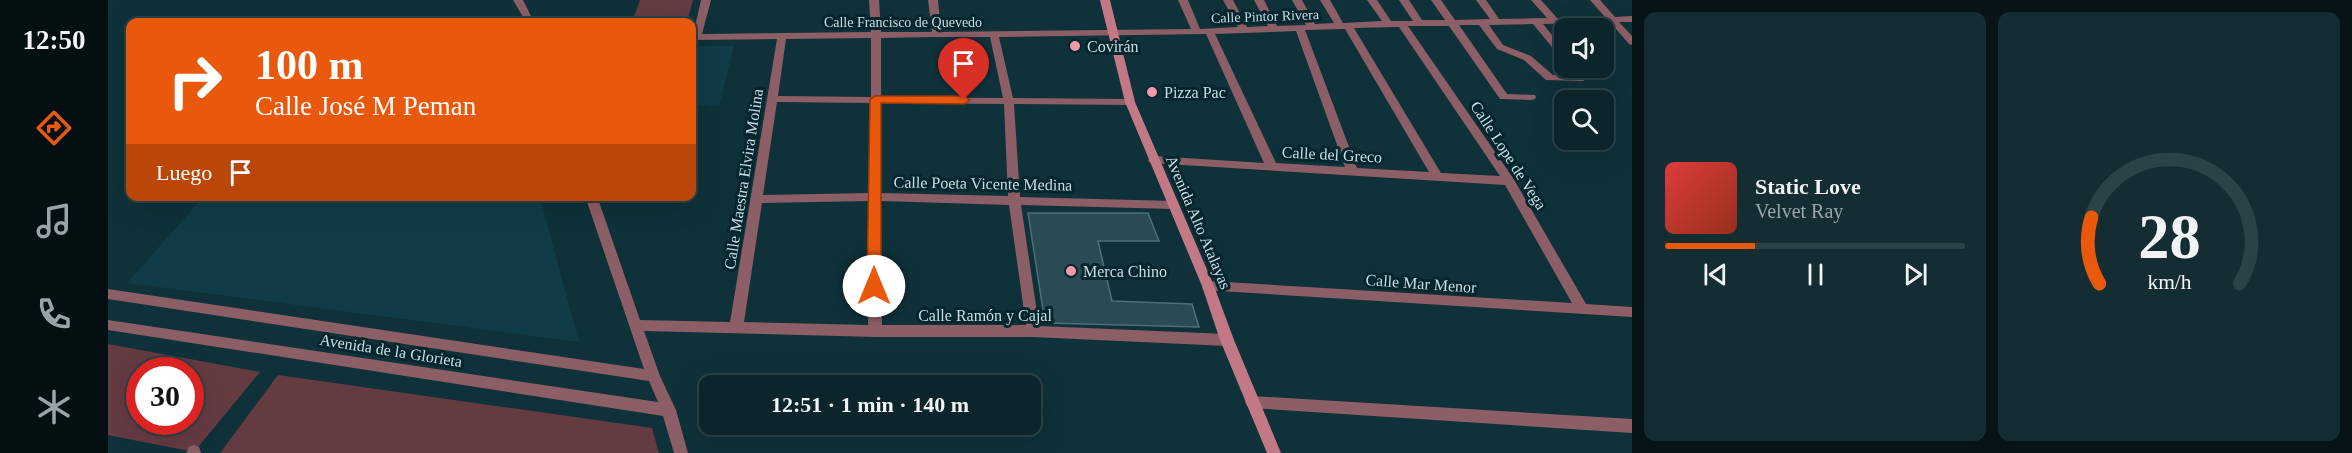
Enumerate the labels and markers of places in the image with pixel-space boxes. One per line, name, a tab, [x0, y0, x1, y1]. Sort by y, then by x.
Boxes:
pin	[938, 38, 989, 100]
place label: Covirán	[1087, 38, 1139, 55]
marker: Covirán	[1068, 39, 1082, 53]
place label: Pizza Pac	[1164, 84, 1226, 101]
marker: Pizza Pac	[1145, 85, 1159, 99]
place label: Merca Chino	[1083, 263, 1167, 280]
marker: Merca Chino	[1064, 264, 1078, 278]

